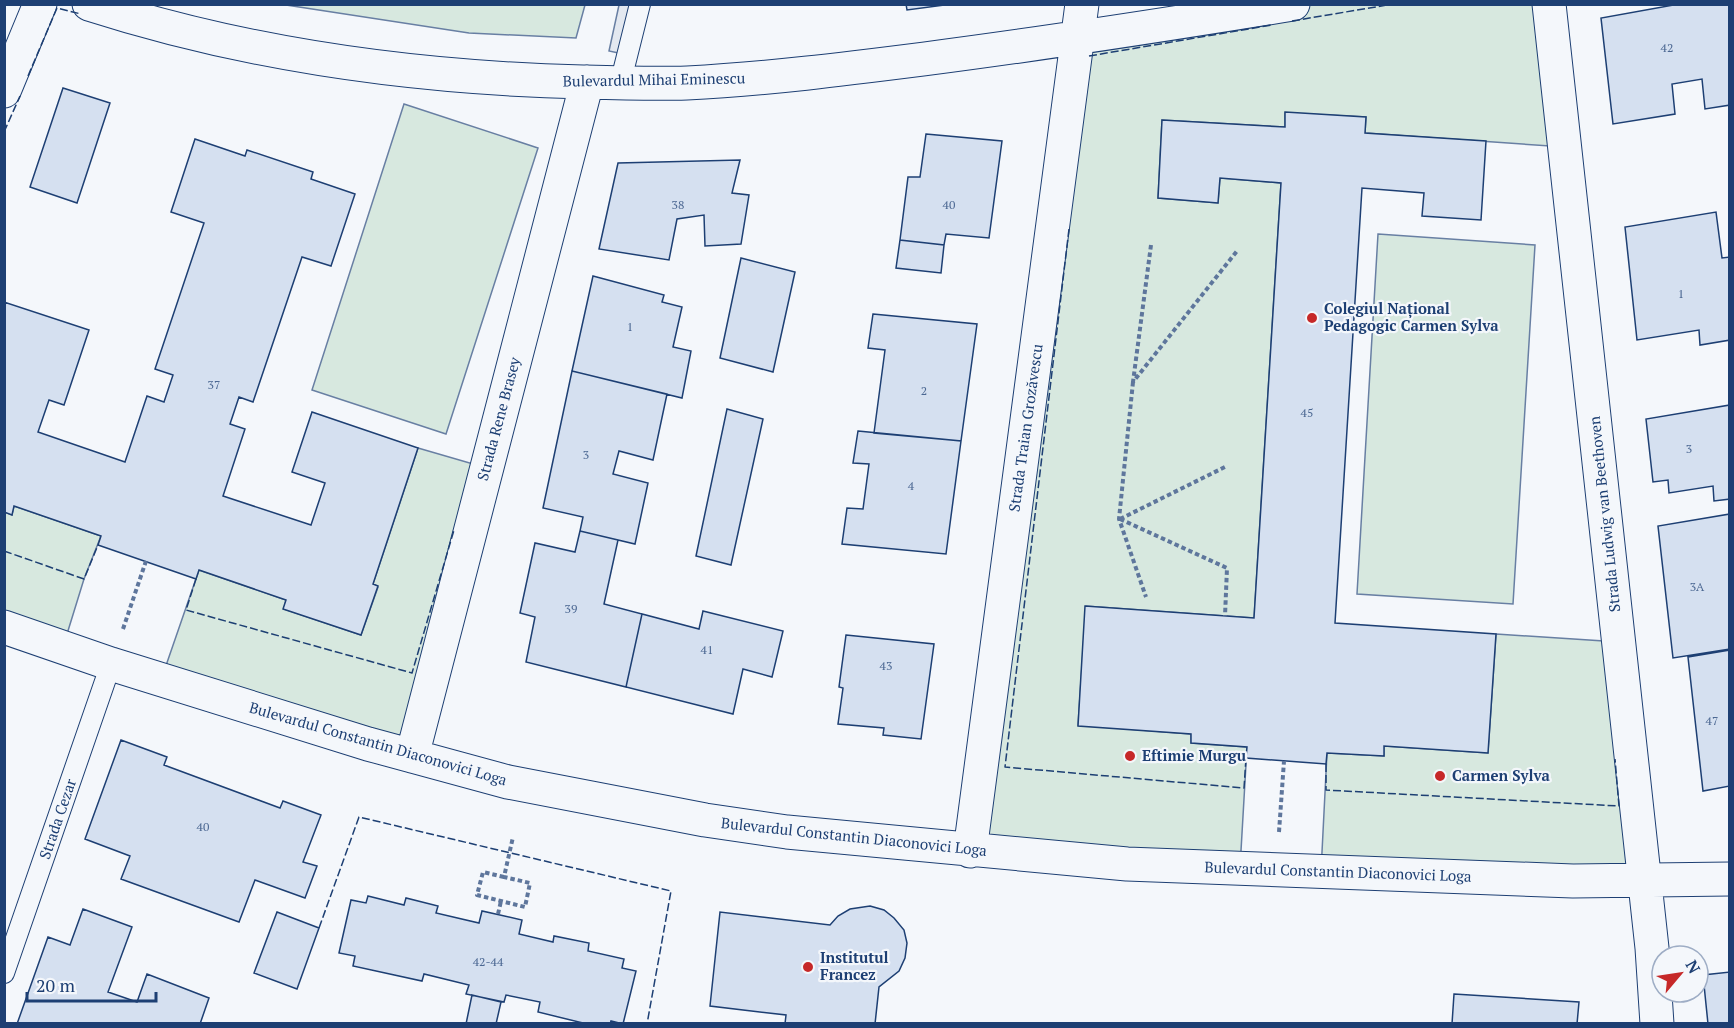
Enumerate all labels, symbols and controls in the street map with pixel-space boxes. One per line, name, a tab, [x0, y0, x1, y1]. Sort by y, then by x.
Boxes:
house number: 42	[1661, 40, 1673, 55]
street label: Bulevardul Mihai Eminescu	[563, 67, 746, 91]
house number: 38	[672, 197, 684, 212]
house number: 40	[943, 197, 955, 212]
house number: 1	[1678, 286, 1684, 301]
place label: Colegiul Național Pedagogic Carmen Sylva	[1324, 298, 1499, 335]
marker: Colegiul Național Pedagogic Carmen Sylva	[1305, 311, 1319, 325]
house number: 1	[627, 319, 633, 334]
street label: Strada Traian Grozăvescu	[1003, 342, 1047, 513]
street label: Strada Rene Brasey	[472, 354, 524, 483]
house number: 37	[208, 377, 220, 392]
house number: 2	[921, 383, 927, 398]
house number: 45	[1301, 405, 1313, 420]
street label: Strada Ludwig van Beethoven	[1584, 415, 1624, 613]
house number: 3	[1686, 441, 1692, 456]
house number: 3	[583, 447, 589, 462]
house number: 4	[908, 478, 915, 493]
house number: 3A	[1690, 579, 1705, 594]
house number: 39	[565, 601, 577, 616]
house number: 41	[701, 642, 713, 657]
house number: 43	[880, 658, 892, 673]
street label: Bulevardul Constantin Diaconovici Loga	[247, 697, 510, 790]
house number: 47	[1706, 713, 1718, 728]
place label: Eftimie Murgu	[1142, 745, 1247, 765]
marker: Eftimie Murgu	[1123, 749, 1137, 763]
place label: Carmen Sylva	[1452, 765, 1551, 785]
marker: Carmen Sylva	[1433, 769, 1447, 783]
street label: Strada Cezar	[34, 776, 80, 862]
street label: Bulevardul Constantin Diaconovici Loga	[720, 812, 988, 860]
house number: 40	[197, 819, 209, 834]
street label: Bulevardul Constantin Diaconovici Loga	[1204, 856, 1472, 886]
north arrow	[1650, 944, 1710, 1004]
place label: Institutul Francez	[820, 947, 889, 984]
house number: 42-44	[473, 954, 504, 969]
text: N	[1681, 956, 1706, 977]
marker: Institutul Francez	[801, 960, 815, 974]
scale bar	[27, 965, 156, 1003]
text: 20 m	[36, 973, 76, 997]

